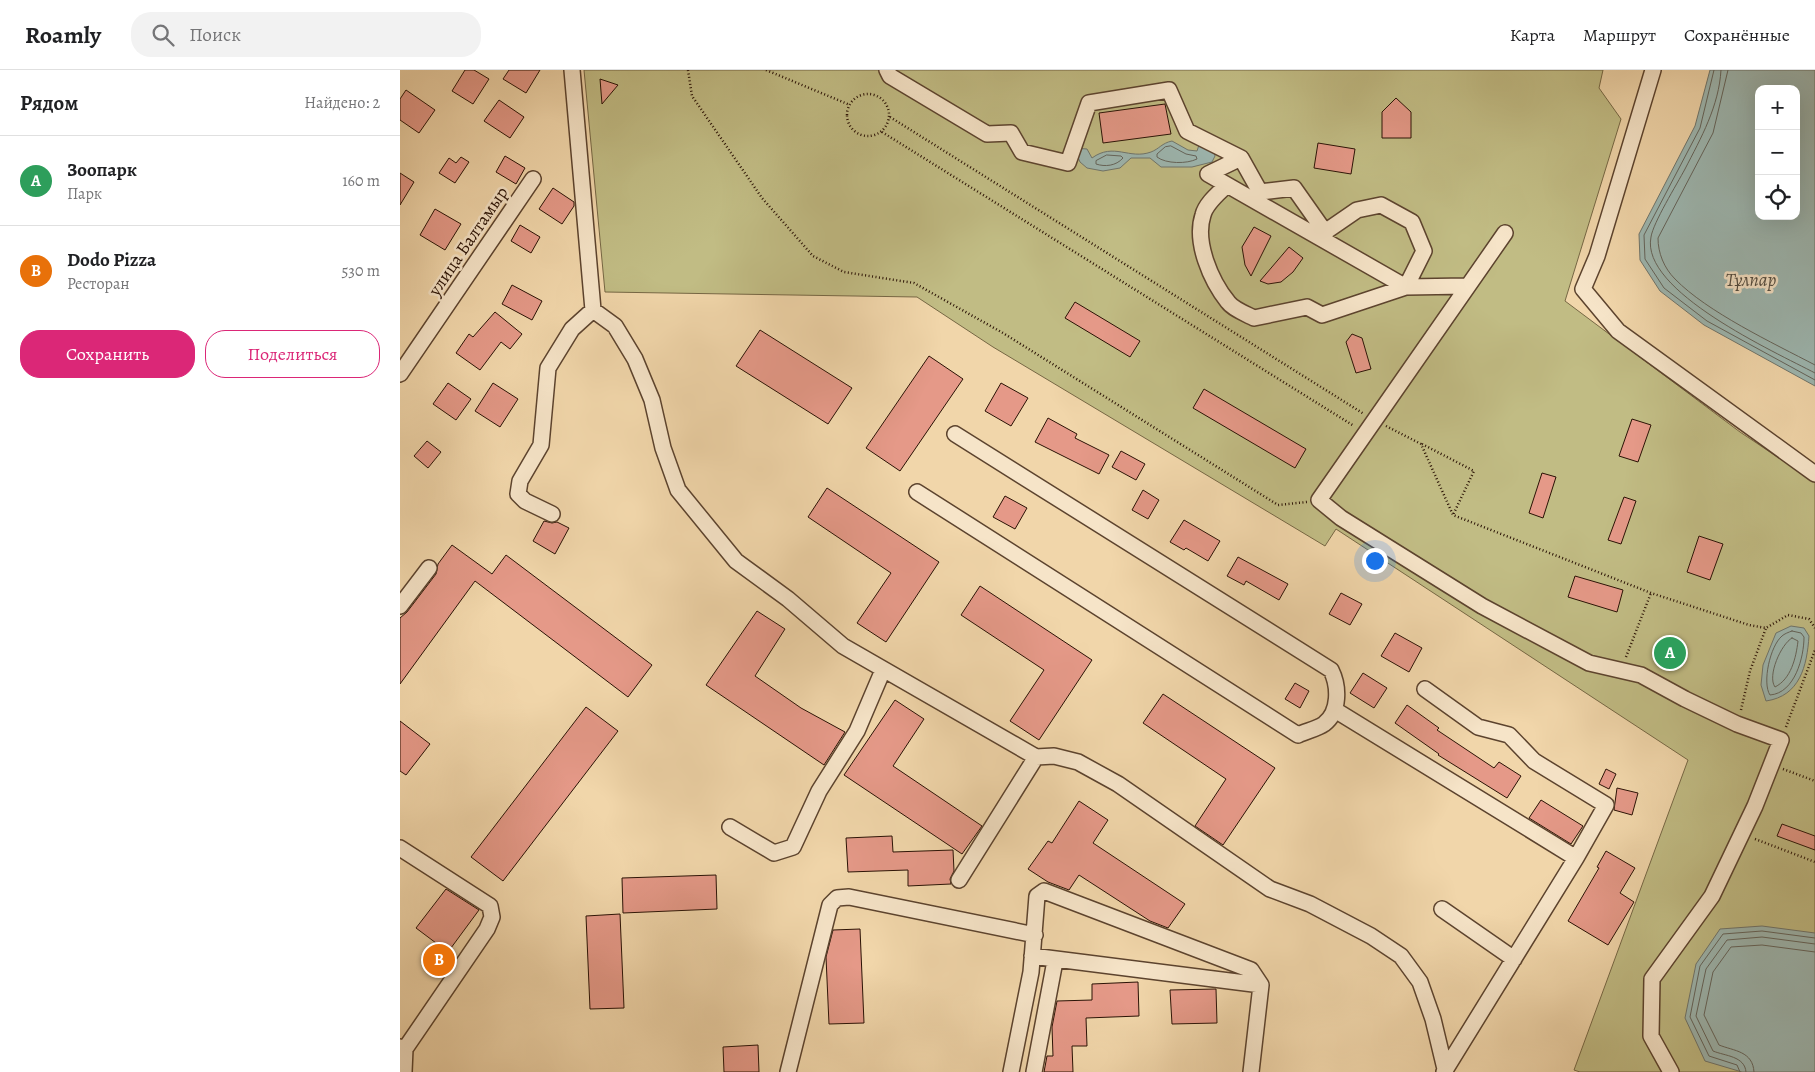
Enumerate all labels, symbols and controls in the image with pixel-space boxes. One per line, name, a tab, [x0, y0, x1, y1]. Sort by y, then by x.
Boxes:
search box	[131, 12, 481, 57]
text: Roamly	[25, 19, 101, 51]
icon: search	[149, 21, 177, 49]
text: Поиск	[189, 22, 241, 48]
text: Карта	[1510, 23, 1555, 47]
text: Маршрут	[1583, 23, 1656, 47]
text: Сохранённые	[1684, 23, 1790, 47]
map controls	[1755, 85, 1800, 220]
button: +	[1755, 85, 1800, 130]
text: Рядом	[20, 89, 78, 117]
text: Найдено: 2	[304, 92, 380, 114]
button: −	[1755, 130, 1800, 175]
text: Зоопарк	[67, 157, 137, 183]
text: A	[31, 170, 41, 192]
text: 160 m	[342, 170, 380, 192]
button: locate	[1755, 175, 1800, 220]
street label: улица Балтамыр	[422, 182, 514, 301]
text: Парк	[67, 183, 102, 205]
text: Dodo Pizza	[67, 247, 156, 273]
text: B	[31, 260, 41, 282]
text: 530 m	[341, 260, 380, 282]
water label: Тұлпар	[1726, 267, 1777, 293]
text: Ресторан	[67, 273, 130, 295]
button: Сохранить	[20, 330, 195, 378]
button: Поделиться	[205, 330, 380, 378]
your location	[1362, 548, 1388, 574]
pin: A	[1654, 634, 1686, 672]
pin: B	[423, 941, 455, 979]

